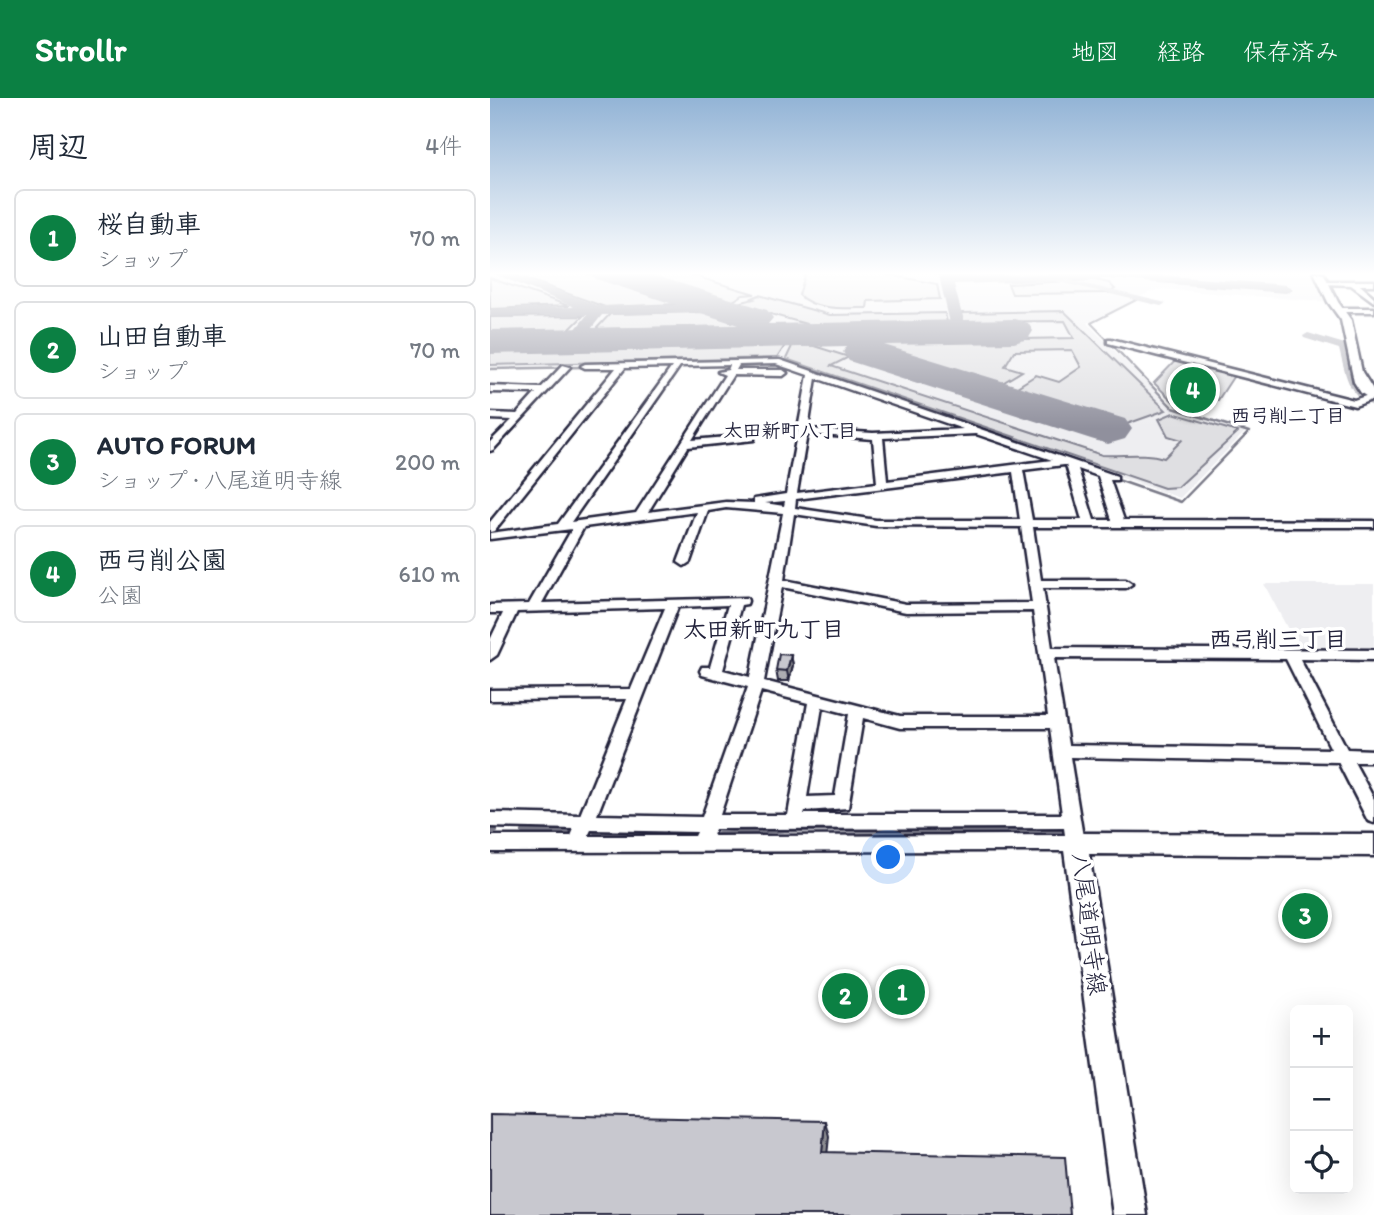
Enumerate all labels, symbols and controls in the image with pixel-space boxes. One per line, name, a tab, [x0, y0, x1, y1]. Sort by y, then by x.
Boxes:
text: Strollr	[35, 30, 126, 69]
text: 地図	[1071, 37, 1119, 66]
text: 経路	[1157, 37, 1205, 66]
text: 保存済み	[1243, 37, 1339, 66]
text: 周辺	[28, 128, 88, 165]
text: 4件	[425, 132, 462, 160]
text: 桜自動車	[97, 208, 201, 240]
text: 1	[48, 224, 58, 252]
text: 70 m	[410, 224, 460, 252]
text: ショップ	[97, 245, 188, 273]
text: 山田自動車	[97, 320, 227, 352]
text: 2	[47, 336, 59, 364]
text: 70 m	[410, 336, 460, 364]
text: ショップ	[97, 357, 188, 385]
pin: 4	[1170, 364, 1216, 416]
district label: 西弓削二丁目	[1231, 404, 1345, 427]
district label: 太田新町八丁目	[723, 419, 857, 442]
text: AUTO FORUM	[97, 429, 256, 461]
text: 3	[47, 448, 59, 476]
text: 200 m	[395, 448, 460, 476]
text: ショップ · 八尾道明寺線	[97, 466, 342, 494]
text: 西弓削公園	[97, 544, 227, 576]
text: 4	[46, 560, 60, 588]
text: 610 m	[398, 560, 460, 588]
text: 公園	[97, 581, 143, 609]
district label: 太田新町九丁目	[684, 615, 845, 643]
district label: 西弓削三丁目	[1209, 625, 1347, 653]
your location	[871, 840, 905, 874]
street label: 八尾道明寺線	[1066, 851, 1113, 997]
pin: 3	[1282, 890, 1328, 942]
pin: 1	[879, 966, 925, 1018]
pin: 2	[822, 970, 868, 1022]
map controls	[1290, 1005, 1353, 1194]
button: +	[1290, 1005, 1353, 1068]
button: −	[1290, 1068, 1353, 1131]
button: locate	[1290, 1131, 1353, 1194]

